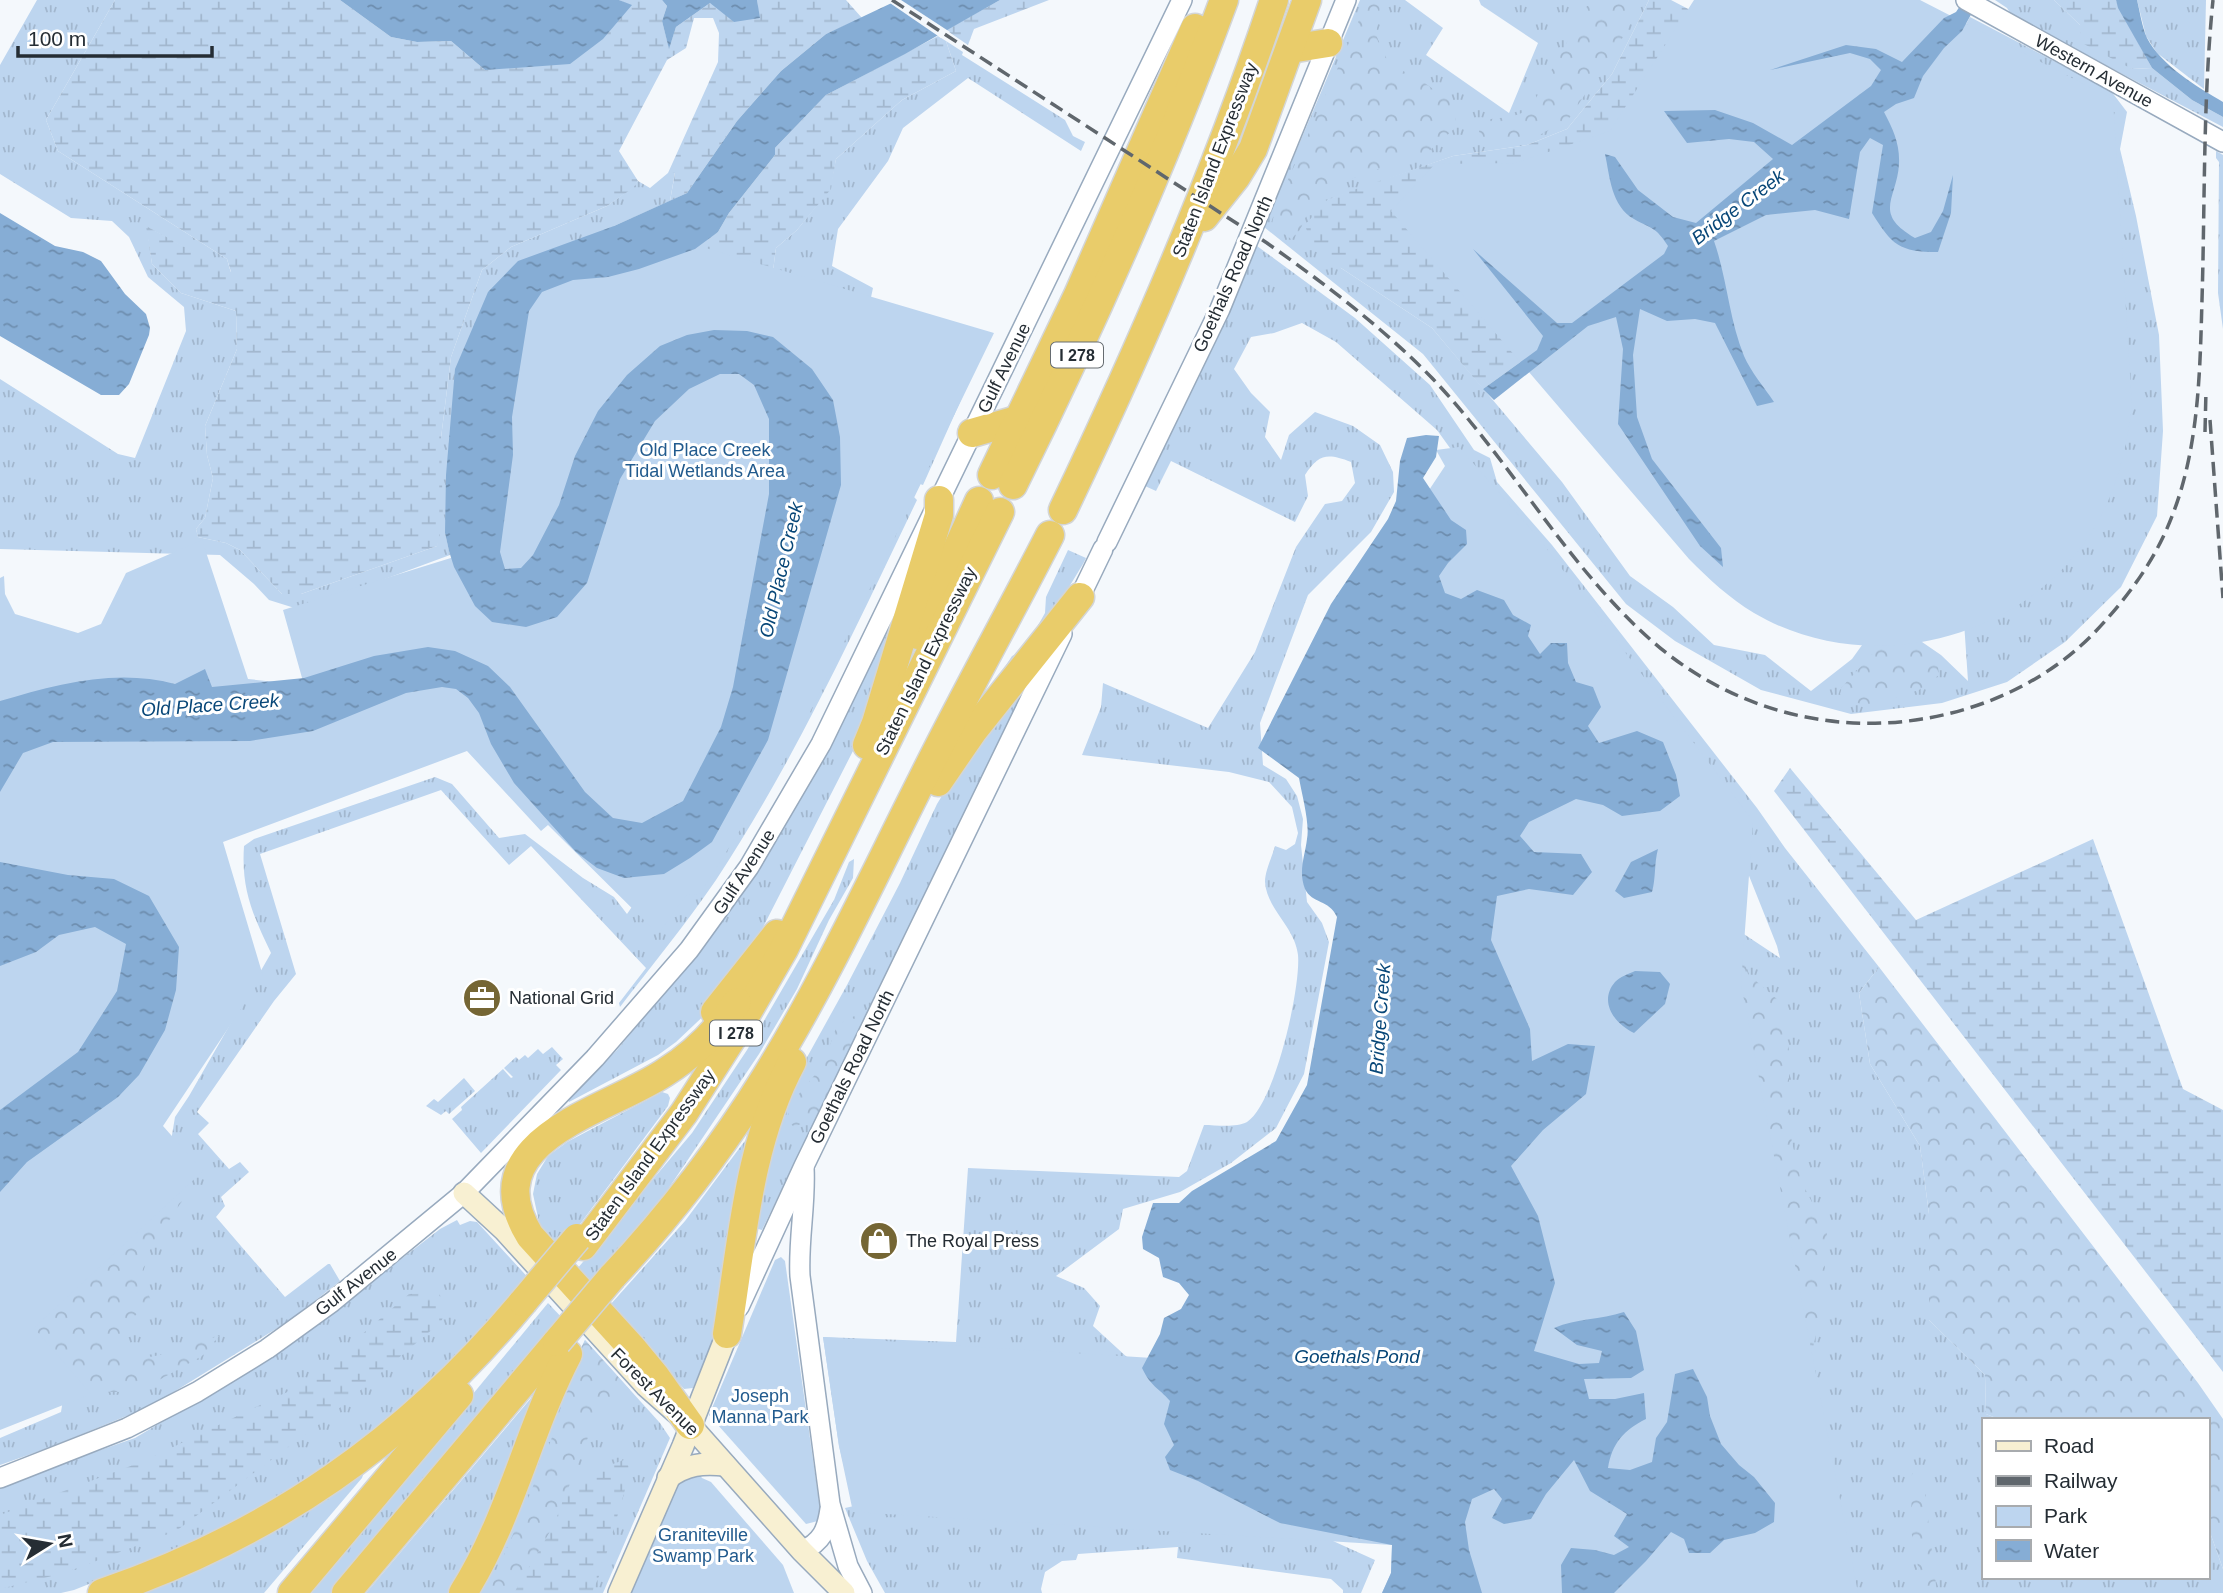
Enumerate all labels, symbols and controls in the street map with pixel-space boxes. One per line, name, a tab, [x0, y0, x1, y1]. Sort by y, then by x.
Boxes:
scale bar	[18, 14, 212, 58]
text: 100 m	[28, 27, 86, 50]
street label: Western Avenue	[2032, 30, 2156, 112]
street label: Staten Island Expressway	[1169, 60, 1261, 260]
water label: Bridge Creek	[1687, 164, 1790, 249]
street label: Goethals Road North	[1189, 193, 1277, 355]
street label: Gulf Avenue	[974, 320, 1034, 416]
road number: I 278	[1051, 342, 1103, 368]
park label: Old Place Creek Tidal Wetlands Area	[625, 440, 786, 481]
water label: Old Place Creek	[755, 499, 807, 640]
street label: Staten Island Expressway	[872, 564, 980, 758]
water label: Old Place Creek	[140, 690, 281, 720]
street label: Gulf Avenue	[709, 826, 779, 918]
water label: Bridge Creek	[1366, 961, 1394, 1075]
office icon: National Grid	[461, 977, 503, 1019]
street label: Goethals Road North	[806, 987, 898, 1147]
place label: National Grid	[509, 988, 614, 1008]
road number: I 278	[710, 1021, 762, 1046]
street label: Staten Island Expressway	[581, 1065, 719, 1245]
shop icon: The Royal Press	[858, 1220, 900, 1262]
place label: The Royal Press	[906, 1231, 1039, 1251]
street label: Gulf Avenue	[311, 1244, 401, 1320]
street label: Forest Avenue	[607, 1344, 703, 1440]
water label: Goethals Pond	[1294, 1346, 1421, 1367]
park label: Joseph Manna Park	[711, 1386, 810, 1427]
legend	[1982, 1418, 2209, 1579]
text: Road	[2044, 1434, 2094, 1457]
text: Railway	[2044, 1469, 2118, 1492]
text: Park	[2044, 1504, 2088, 1527]
north arrow	[14, 1509, 84, 1579]
park label: Graniteville Swamp Park	[652, 1525, 755, 1566]
text: N	[54, 1532, 77, 1550]
text: Water	[2044, 1539, 2099, 1562]

